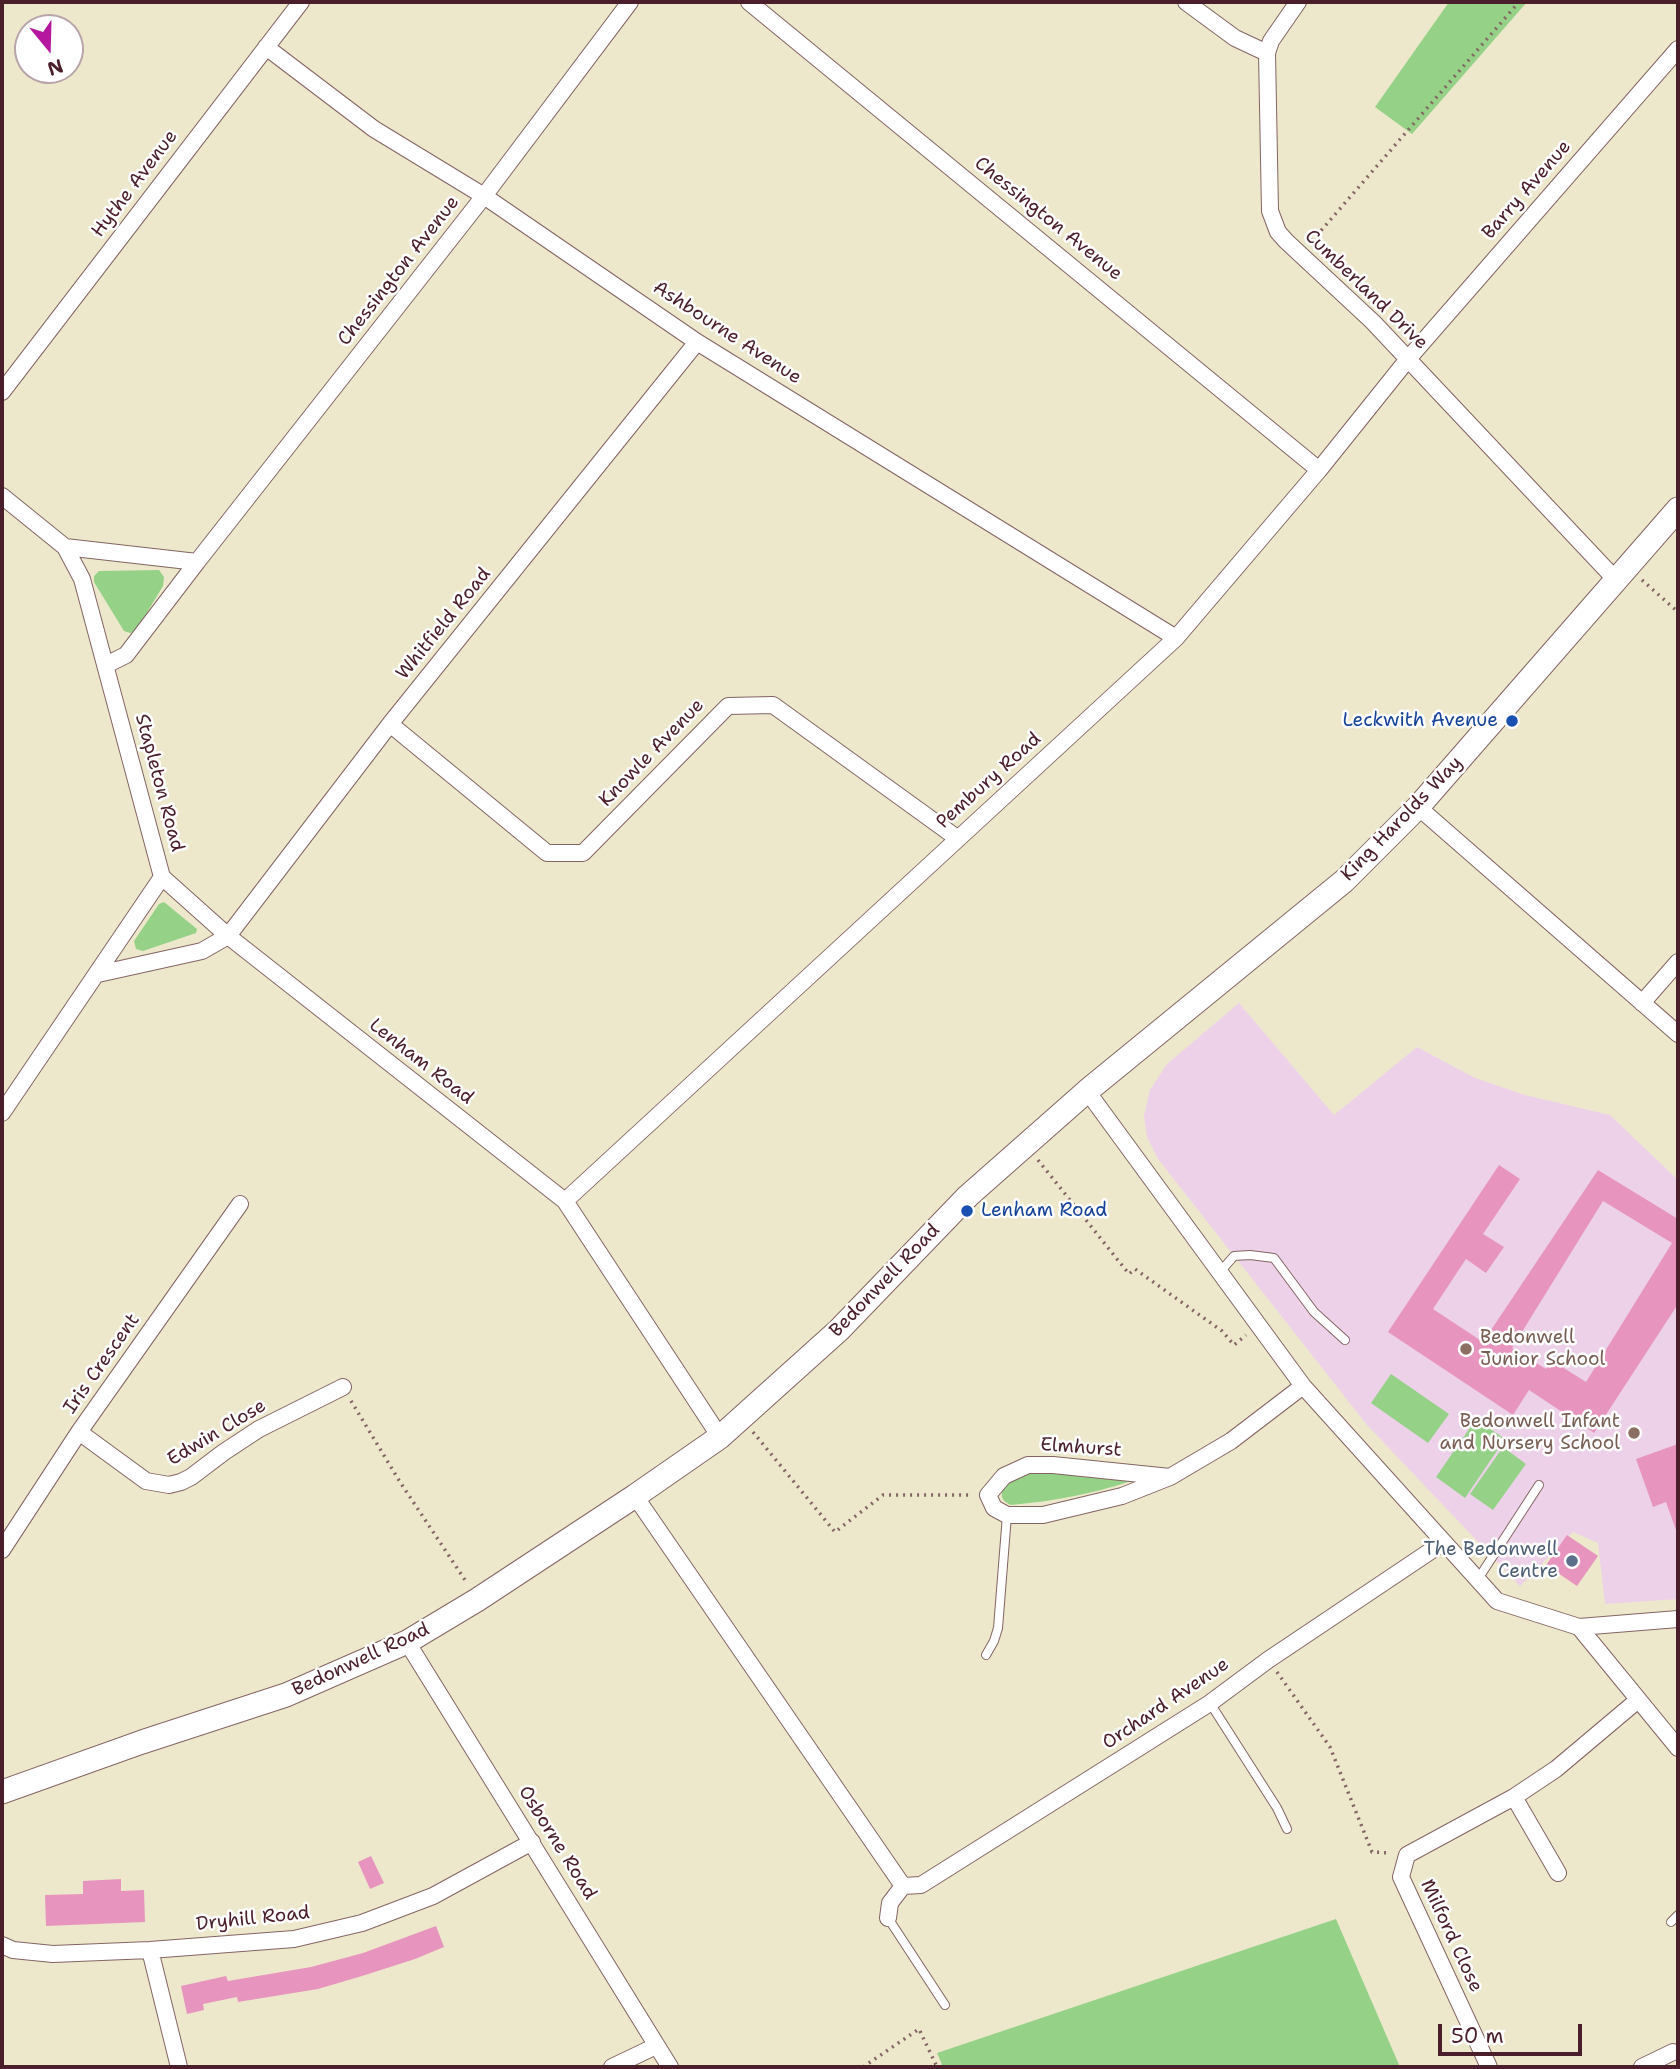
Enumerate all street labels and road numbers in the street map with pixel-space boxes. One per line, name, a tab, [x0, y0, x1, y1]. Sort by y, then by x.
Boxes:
street label: Hythe Avenue	[87, 126, 183, 242]
street label: Barry Avenue	[1478, 136, 1576, 244]
street label: Chessington Avenue	[969, 152, 1127, 286]
street label: Chessington Avenue	[333, 192, 465, 350]
street label: Cumberland Drive	[1300, 225, 1432, 355]
street label: Ashbourne Avenue	[649, 277, 805, 389]
street label: Whitfield Road	[392, 563, 496, 685]
street label: Knowle Avenue	[595, 694, 709, 812]
street label: Stapleton Road	[130, 712, 188, 854]
street label: Pembury Road	[932, 728, 1046, 834]
street label: King Harolds Way	[1337, 752, 1467, 886]
street label: Lenham Road	[364, 1014, 478, 1110]
street label: Bedonwell Road	[825, 1220, 945, 1342]
street label: Iris Crescent	[59, 1310, 145, 1418]
street label: Edwin Close	[164, 1395, 270, 1471]
street label: Elmhurst	[1039, 1434, 1123, 1462]
street label: Bedonwell Road	[289, 1618, 433, 1702]
street label: Orchard Avenue	[1098, 1653, 1234, 1755]
street label: Osborne Road	[513, 1782, 601, 1904]
street label: Milford Close	[1415, 1876, 1487, 1996]
street label: Dryhill Road	[195, 1902, 311, 1936]

